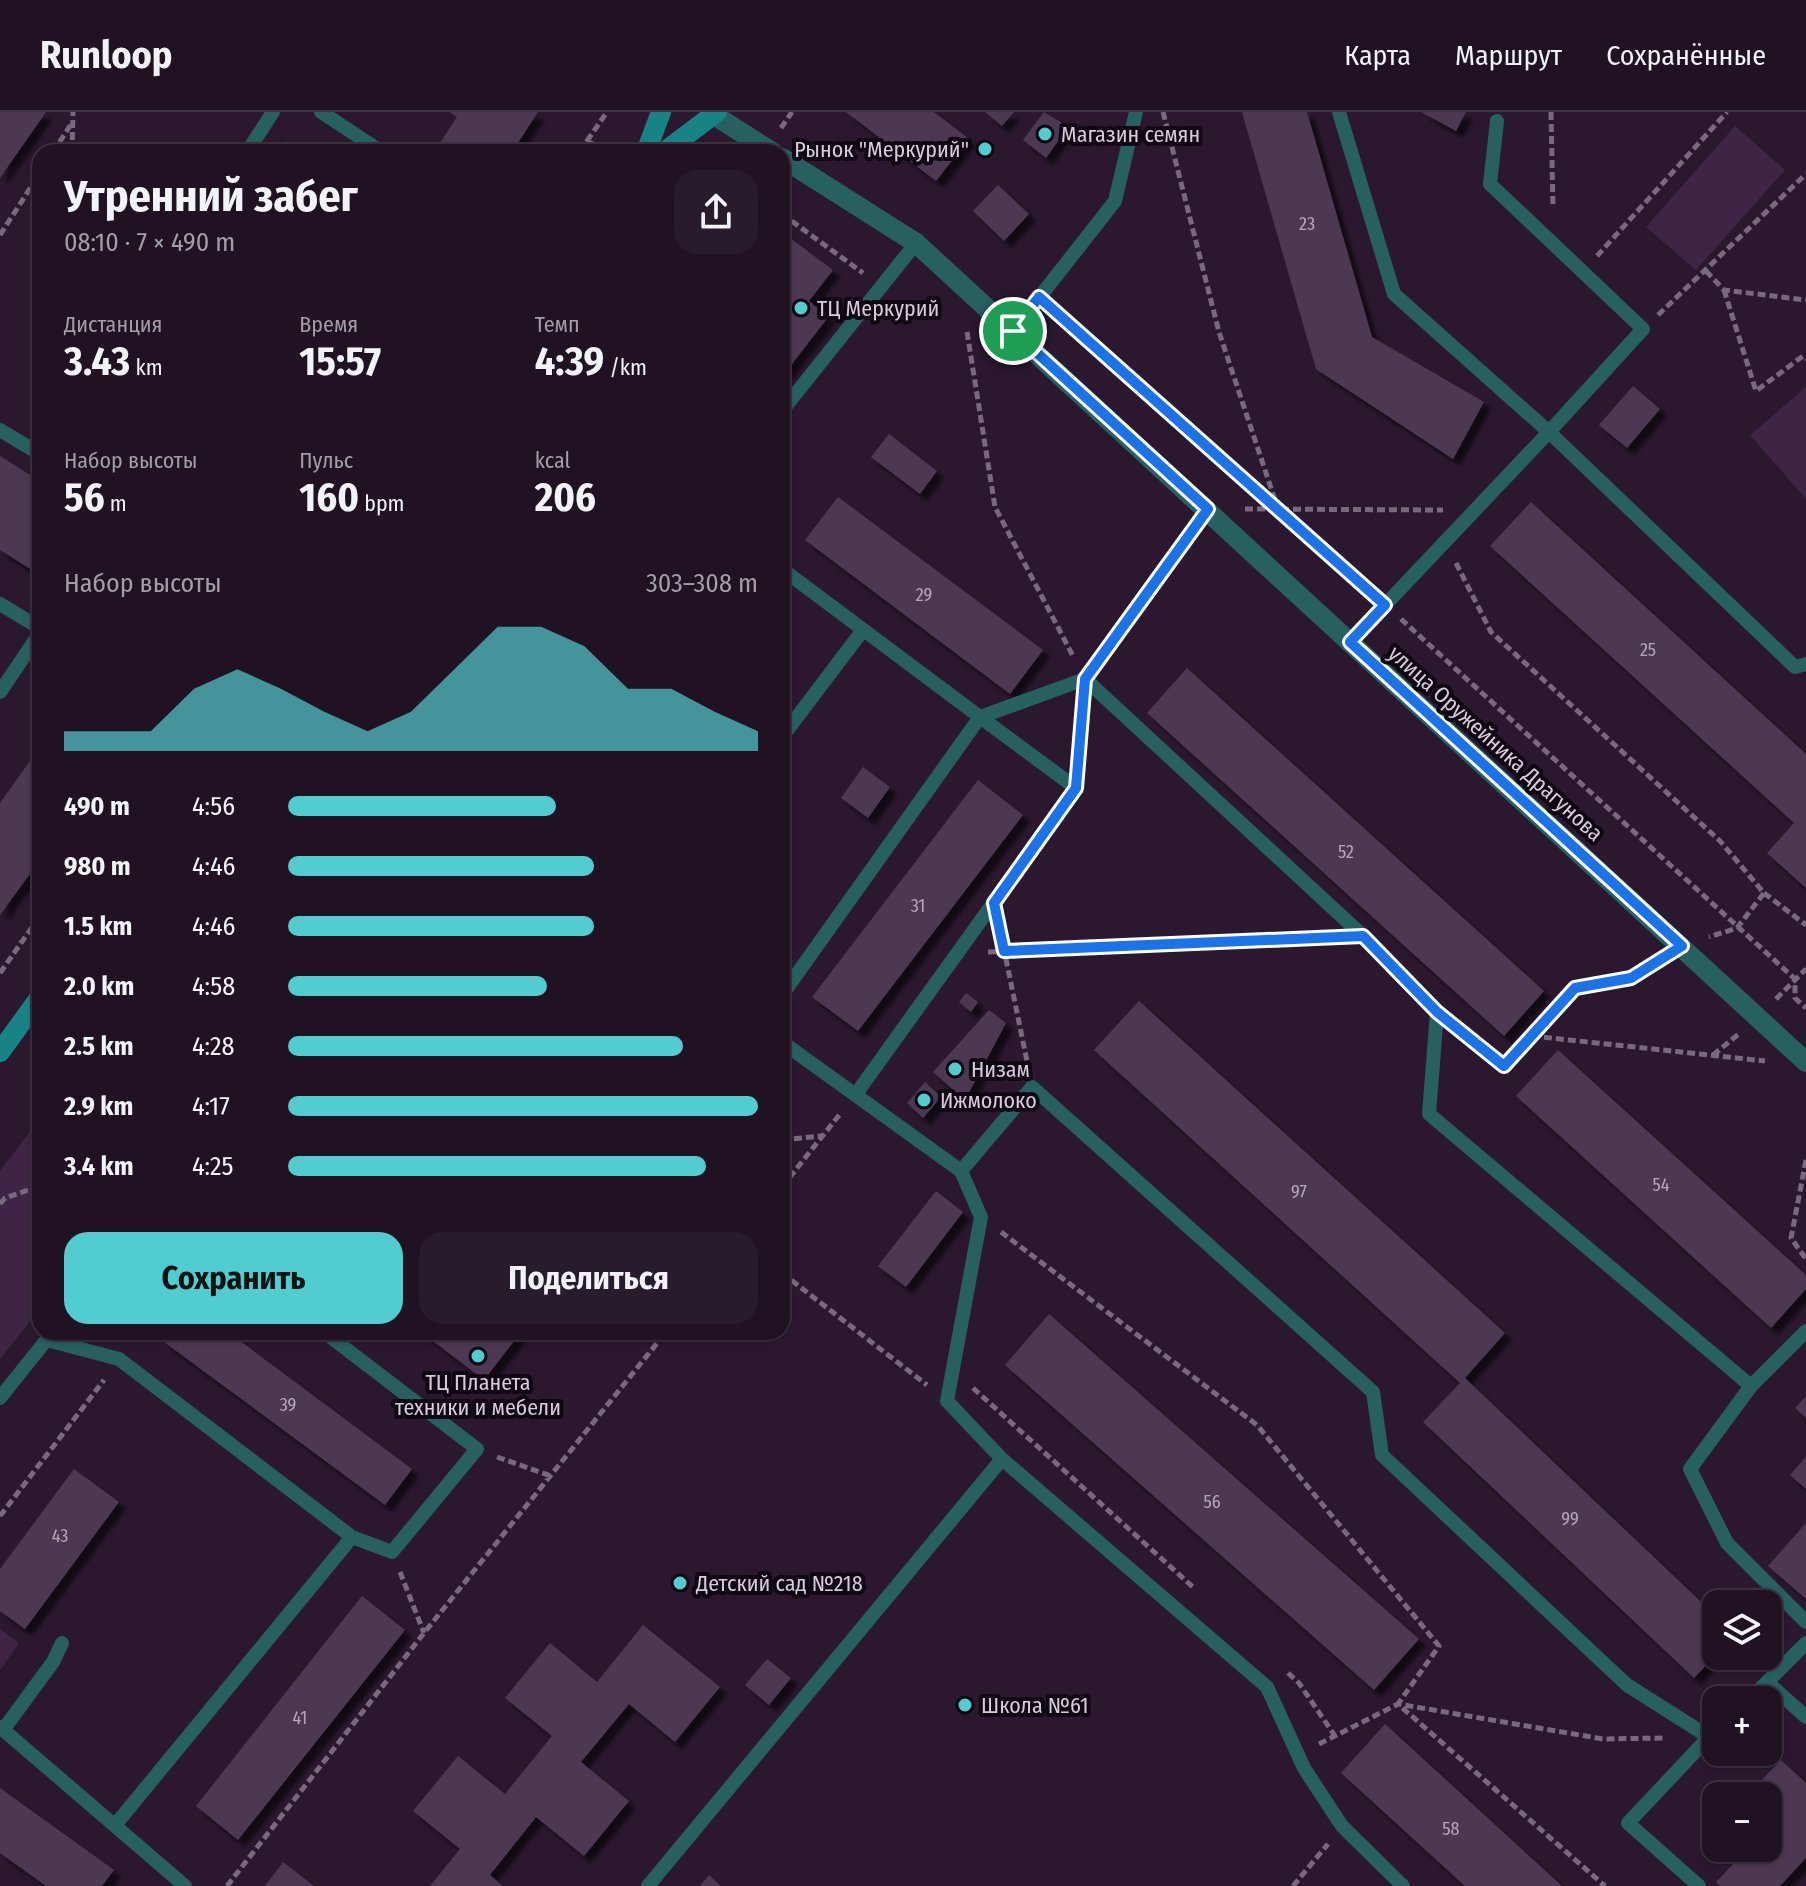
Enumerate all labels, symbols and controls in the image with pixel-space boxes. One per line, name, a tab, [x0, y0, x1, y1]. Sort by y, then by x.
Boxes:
text: Runloop	[40, 32, 172, 78]
text: Карта	[1344, 39, 1411, 72]
text: Маршрут	[1455, 39, 1562, 72]
text: Сохранённые	[1606, 39, 1766, 72]
place label: Магазин семян	[1061, 121, 1200, 148]
marker: Магазин семян	[1036, 125, 1054, 143]
place label: Рынок "Меркурий"	[794, 136, 969, 163]
marker: Рынок "Меркурий"	[976, 140, 994, 158]
text: Утренний забег	[64, 170, 358, 223]
button: share	[674, 170, 758, 254]
house number: 23	[1299, 213, 1315, 235]
text: 08:10 · 7 × 490 m	[64, 227, 235, 258]
place label: ТЦ Меркурий	[817, 295, 939, 322]
pin	[979, 297, 1047, 365]
marker: ТЦ Меркурий	[792, 299, 810, 317]
icon: arrive	[991, 309, 1035, 353]
text: Дистанция	[64, 311, 163, 338]
text: Время	[299, 311, 358, 338]
text: Темп	[535, 311, 580, 338]
text: 3.43	[64, 338, 130, 386]
text: 15:57	[299, 338, 381, 386]
text: 4:39	[535, 338, 604, 386]
text: km	[130, 354, 163, 381]
text: /km	[604, 354, 647, 381]
text: Набор высоты	[64, 447, 197, 474]
text: Пульс	[299, 447, 353, 474]
text: kcal	[535, 447, 570, 474]
text: 56	[64, 474, 105, 522]
text: 160	[299, 474, 359, 522]
text: 206	[535, 474, 596, 522]
text: m	[105, 490, 127, 517]
text: bpm	[359, 490, 405, 517]
text: Набор высоты	[64, 568, 222, 599]
text: 303–308 m	[646, 568, 758, 599]
house number: 29	[916, 584, 932, 606]
house number: 25	[1640, 639, 1656, 661]
street label: улица Оружейника Драгунова	[1383, 640, 1608, 847]
text: 490 m	[64, 791, 130, 822]
text: 4:56	[192, 791, 235, 822]
house number: 52	[1338, 841, 1354, 863]
text: 980 m	[64, 851, 131, 882]
text: 4:46	[192, 851, 235, 882]
house number: 31	[911, 895, 925, 917]
text: 1.5 km	[64, 911, 132, 942]
text: 4:46	[192, 911, 235, 942]
text: 2.0 km	[64, 971, 134, 1002]
text: 4:58	[192, 971, 235, 1002]
text: 2.5 km	[64, 1031, 134, 1062]
text: 4:28	[192, 1031, 235, 1062]
place label: Низам	[971, 1056, 1030, 1083]
marker: Низам	[946, 1060, 964, 1078]
place label: Ижмолоко	[940, 1087, 1037, 1114]
text: 2.9 km	[64, 1091, 133, 1122]
text: 4:17	[192, 1091, 230, 1122]
marker: Ижмолоко	[915, 1091, 933, 1109]
text: 3.4 km	[64, 1151, 134, 1182]
text: 4:25	[192, 1151, 234, 1182]
house number: 54	[1653, 1174, 1670, 1196]
house number: 97	[1291, 1181, 1307, 1203]
button: Сохранить	[64, 1232, 403, 1324]
button: Поделиться	[419, 1232, 758, 1324]
marker: ТЦ Планета техники и мебели	[469, 1347, 487, 1365]
place label: ТЦ Планета техники и мебели	[395, 1369, 561, 1421]
house number: 39	[280, 1394, 296, 1416]
house number: 56	[1203, 1491, 1221, 1513]
house number: 99	[1561, 1508, 1579, 1530]
house number: 43	[52, 1525, 68, 1547]
place label: Детский сад №218	[695, 1570, 863, 1597]
marker: Детский сад №218	[671, 1574, 689, 1592]
map controls	[1702, 1590, 1782, 1862]
button: layers	[1702, 1590, 1782, 1670]
button: +	[1702, 1686, 1782, 1766]
place label: Школа №61	[981, 1692, 1089, 1719]
marker: Школа №61	[956, 1696, 974, 1714]
house number: 41	[293, 1707, 307, 1729]
button: −	[1702, 1782, 1782, 1862]
house number: 58	[1442, 1818, 1460, 1840]

